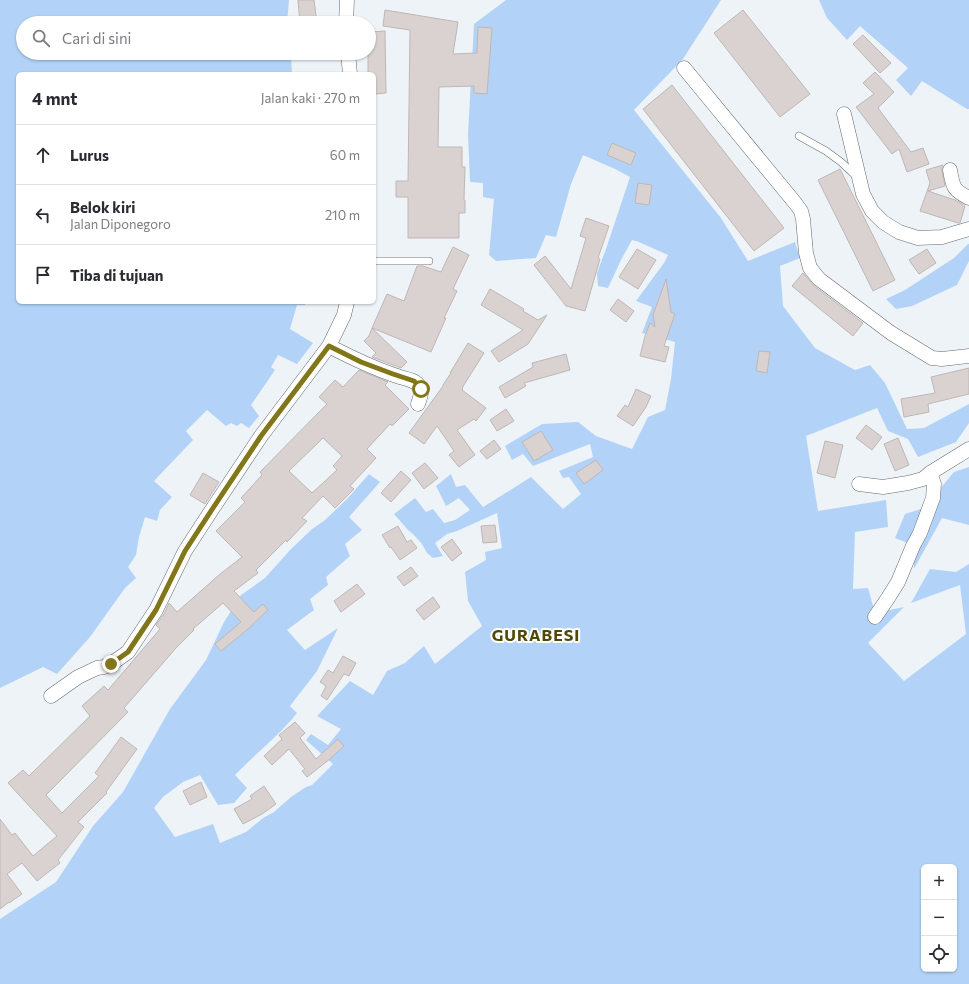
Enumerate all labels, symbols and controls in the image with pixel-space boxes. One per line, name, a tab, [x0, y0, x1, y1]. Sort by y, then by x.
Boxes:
search box	[16, 16, 376, 60]
icon: search	[30, 27, 52, 49]
text: Cari di sini	[62, 29, 131, 47]
text: 4 mnt	[32, 88, 78, 109]
text: Jalan kaki · 270 m	[261, 90, 360, 106]
icon: ahead	[32, 144, 54, 166]
text: Lurus	[70, 146, 109, 164]
text: 60 m	[330, 147, 360, 163]
text: Belok kiri	[70, 198, 136, 216]
icon: left	[32, 204, 54, 226]
text: 210 m	[325, 207, 360, 223]
text: Jalan Diponegoro	[70, 216, 171, 232]
icon: arrive	[32, 264, 54, 286]
text: Tiba di tujuan	[70, 266, 164, 284]
route start	[412, 380, 430, 398]
district label: GURABESI	[492, 625, 580, 644]
route end	[102, 655, 120, 673]
map controls	[921, 864, 957, 972]
button: +	[921, 864, 957, 900]
button: −	[921, 900, 957, 936]
button: locate	[921, 936, 957, 972]

